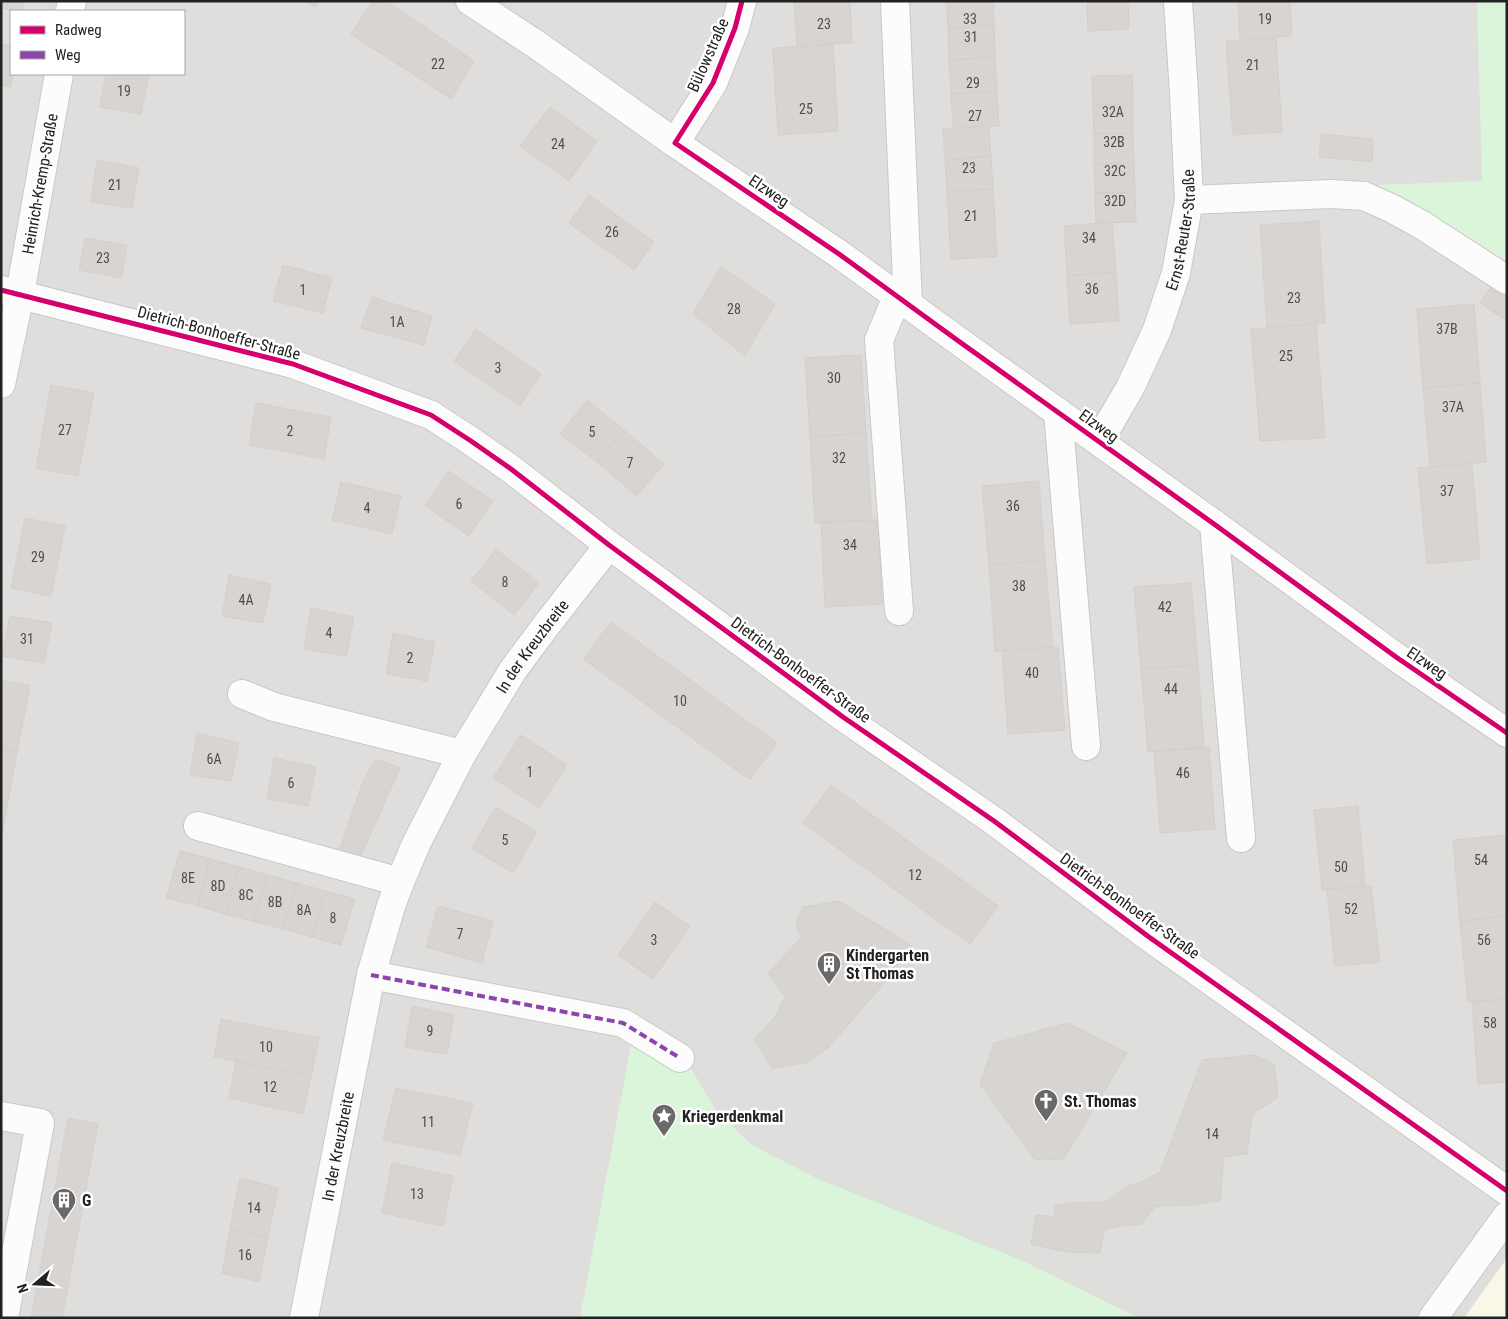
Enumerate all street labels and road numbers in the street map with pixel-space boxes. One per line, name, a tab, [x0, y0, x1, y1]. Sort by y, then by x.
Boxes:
street label: Bülowstraße	[683, 15, 733, 95]
street label: Heinrich-Kremp-Straße	[18, 112, 61, 256]
street label: Ernst-Reuter-Straße	[1161, 169, 1199, 293]
street label: Elzweg	[745, 171, 793, 211]
street label: Dietrich-Bonhoeffer-Straße	[135, 302, 303, 364]
street label: Elzweg	[1075, 405, 1123, 447]
street label: In der Kreuzbreite	[492, 596, 572, 696]
street label: Dietrich-Bonhoeffer-Straße	[728, 613, 874, 727]
street label: Elzweg	[1403, 643, 1451, 683]
street label: Dietrich-Bonhoeffer-Straße	[1057, 849, 1203, 963]
street label: In der Kreuzbreite	[318, 1090, 358, 1203]

